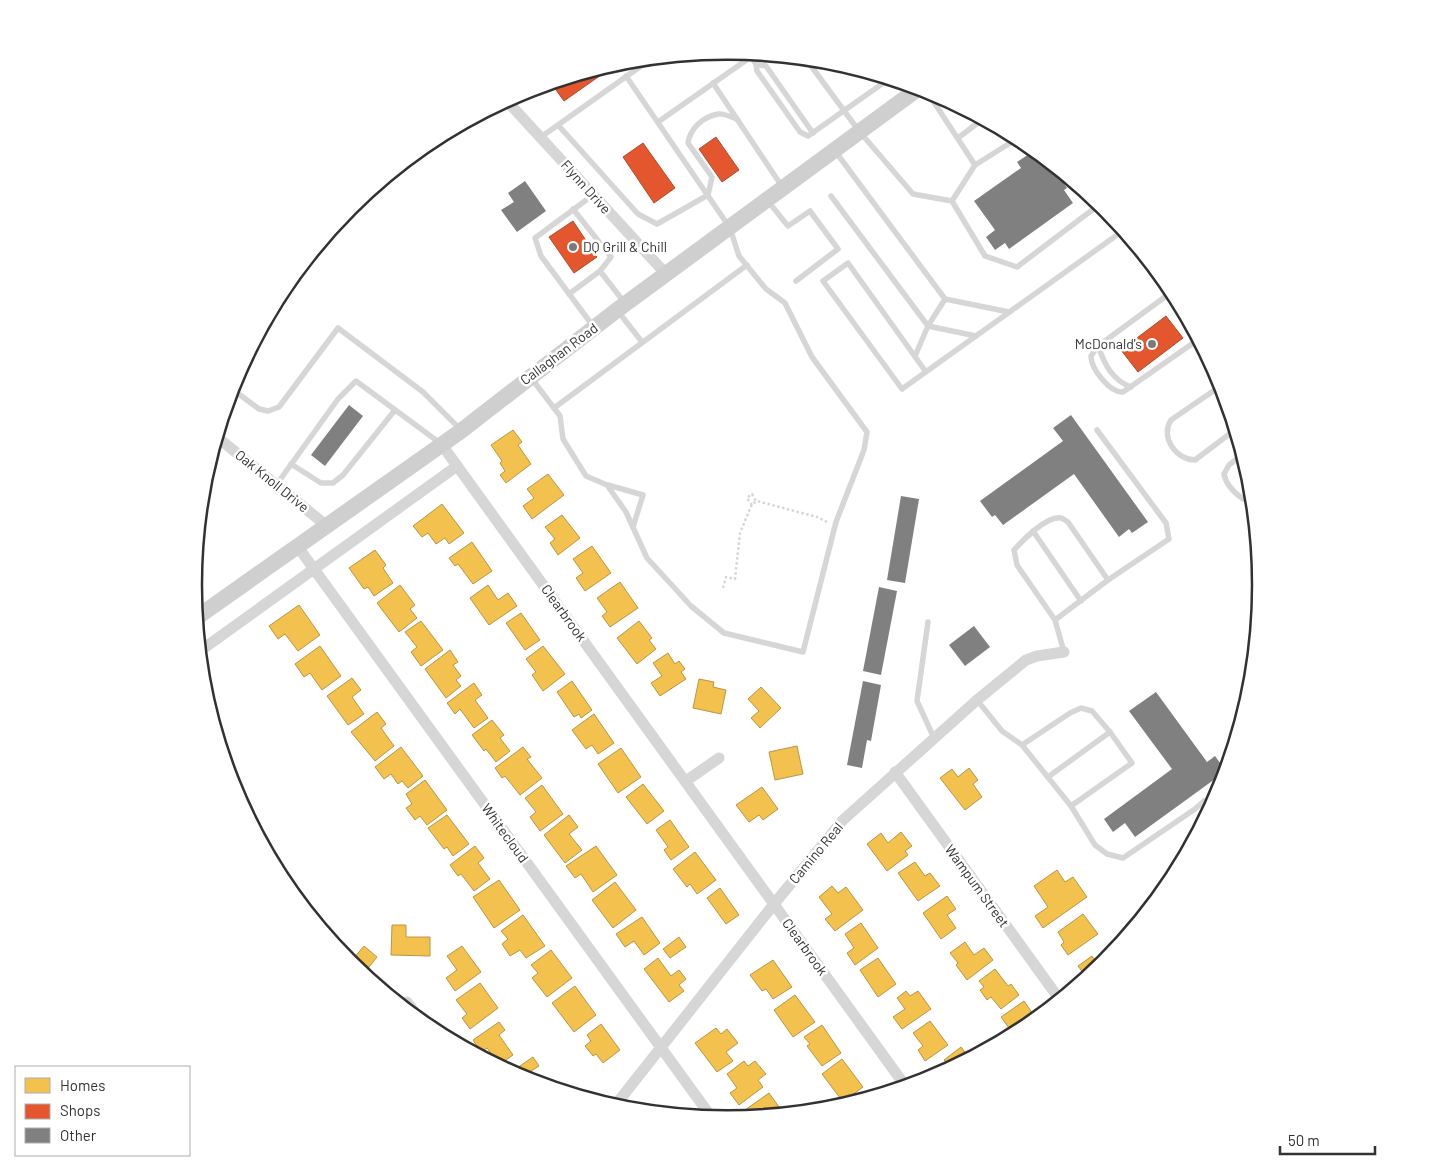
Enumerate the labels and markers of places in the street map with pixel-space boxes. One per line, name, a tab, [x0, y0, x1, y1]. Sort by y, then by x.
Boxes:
place label: DQ Grill & Chill	[583, 238, 667, 255]
marker: DQ Grill & Chill	[567, 241, 579, 253]
place label: McDonald's	[1075, 335, 1142, 352]
marker: McDonald's	[1146, 338, 1158, 350]

